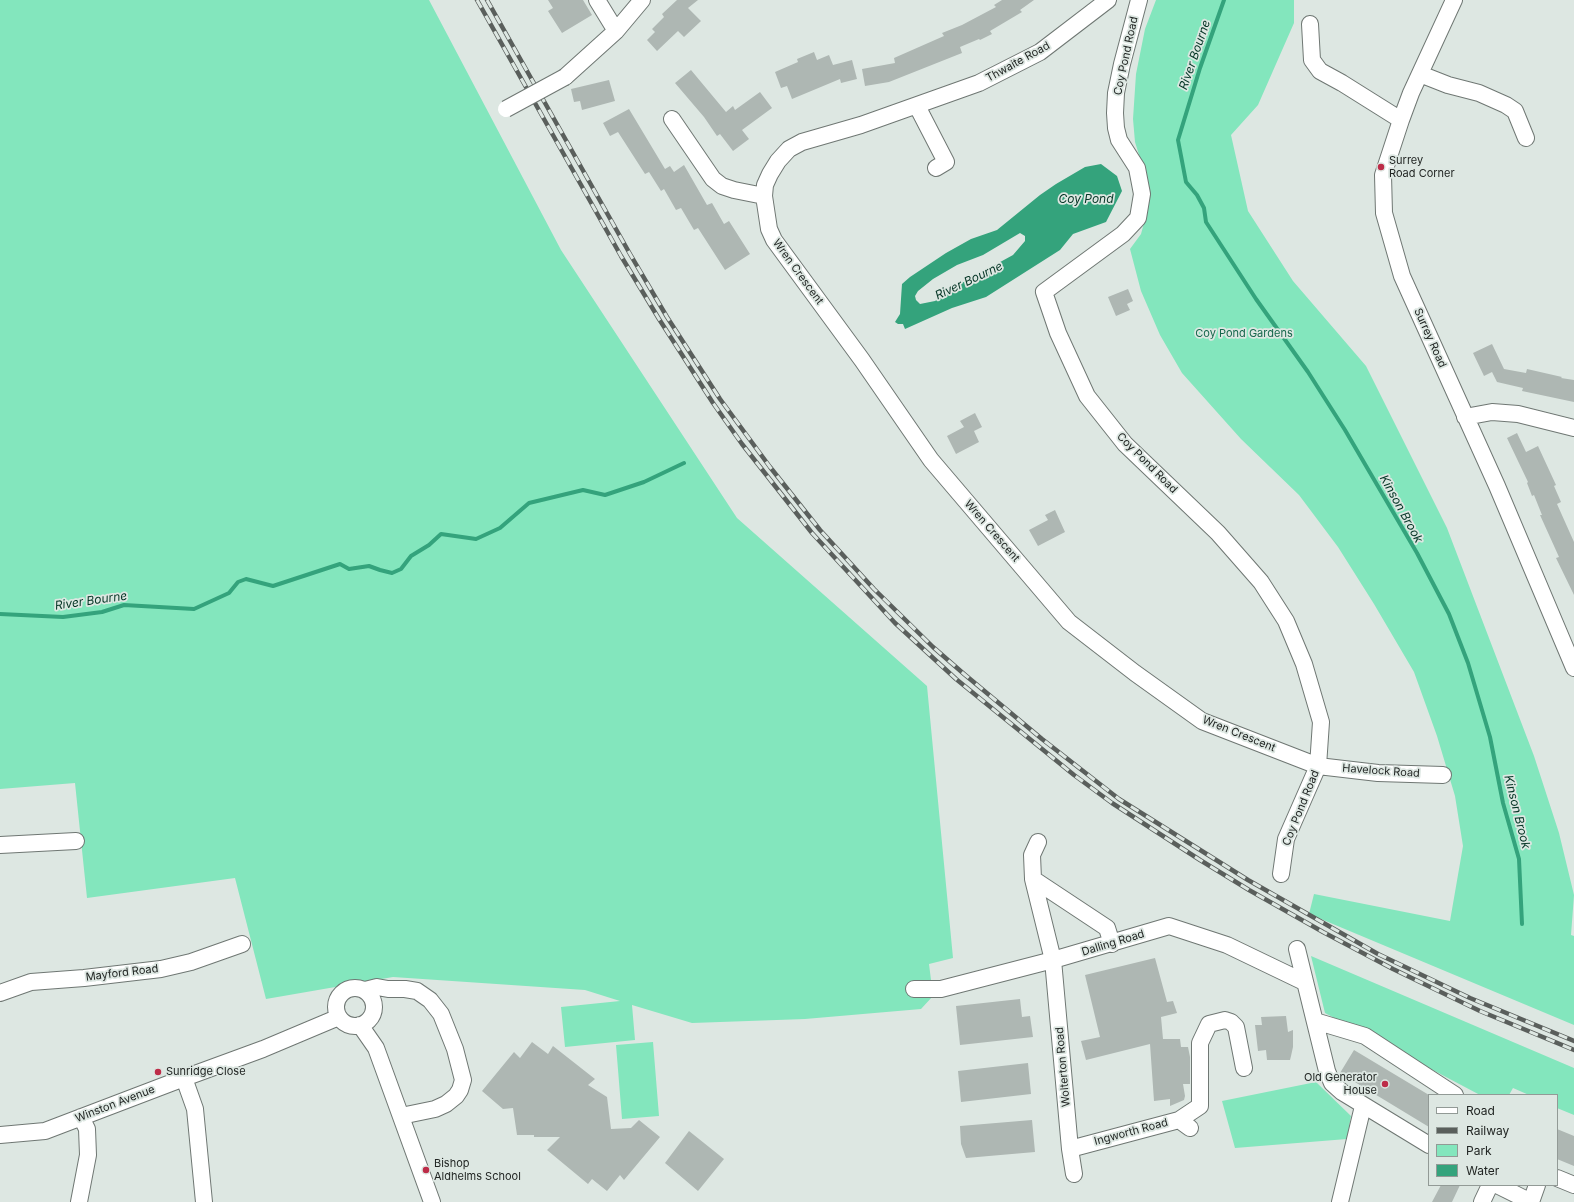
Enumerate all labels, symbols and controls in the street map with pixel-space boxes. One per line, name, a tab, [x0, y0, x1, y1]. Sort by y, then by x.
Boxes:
street label: Coy Pond Road	[1111, 15, 1141, 97]
water label: River Bourne	[1176, 18, 1214, 92]
street label: Thwaite Road	[984, 39, 1052, 85]
place label: Surrey Road Corner	[1389, 154, 1455, 180]
marker: Surrey Road Corner	[1376, 162, 1386, 172]
water label: Coy Pond	[1058, 192, 1114, 206]
street label: Wren Crescent	[770, 237, 826, 307]
water label: River Bourne	[933, 259, 1005, 303]
street label: Surrey Road	[1411, 306, 1449, 370]
park label: Coy Pond Gardens	[1195, 327, 1293, 341]
street label: Coy Pond Road	[1114, 430, 1180, 496]
water label: Kinson Brook	[1376, 473, 1426, 545]
street label: Wren Crescent	[962, 497, 1022, 565]
water label: River Bourne	[54, 589, 128, 613]
street label: Wren Crescent	[1201, 713, 1277, 755]
street label: Havelock Road	[1342, 762, 1420, 780]
street label: Coy Pond Road	[1280, 768, 1322, 848]
water label: Kinson Brook	[1501, 774, 1533, 850]
street label: Dalling Road	[1080, 927, 1146, 959]
street label: Mayford Road	[85, 962, 159, 984]
street label: Wolterton Road	[1053, 1027, 1073, 1107]
place label: Sunridge Close	[166, 1065, 246, 1079]
marker: Sunridge Close	[153, 1067, 163, 1077]
place label: Old Generator House	[1304, 1071, 1377, 1097]
marker: Old Generator House	[1380, 1079, 1390, 1089]
street label: Winston Avenue	[73, 1083, 157, 1125]
legend	[1428, 1094, 1558, 1186]
text: Road	[1466, 1103, 1495, 1118]
street label: Ingworth Road	[1093, 1116, 1169, 1148]
text: Railway	[1466, 1123, 1509, 1138]
text: Park	[1466, 1143, 1492, 1158]
place label: Bishop Aldhelms School	[434, 1157, 521, 1183]
text: Water	[1466, 1163, 1499, 1178]
marker: Bishop Aldhelms School	[421, 1165, 431, 1175]

